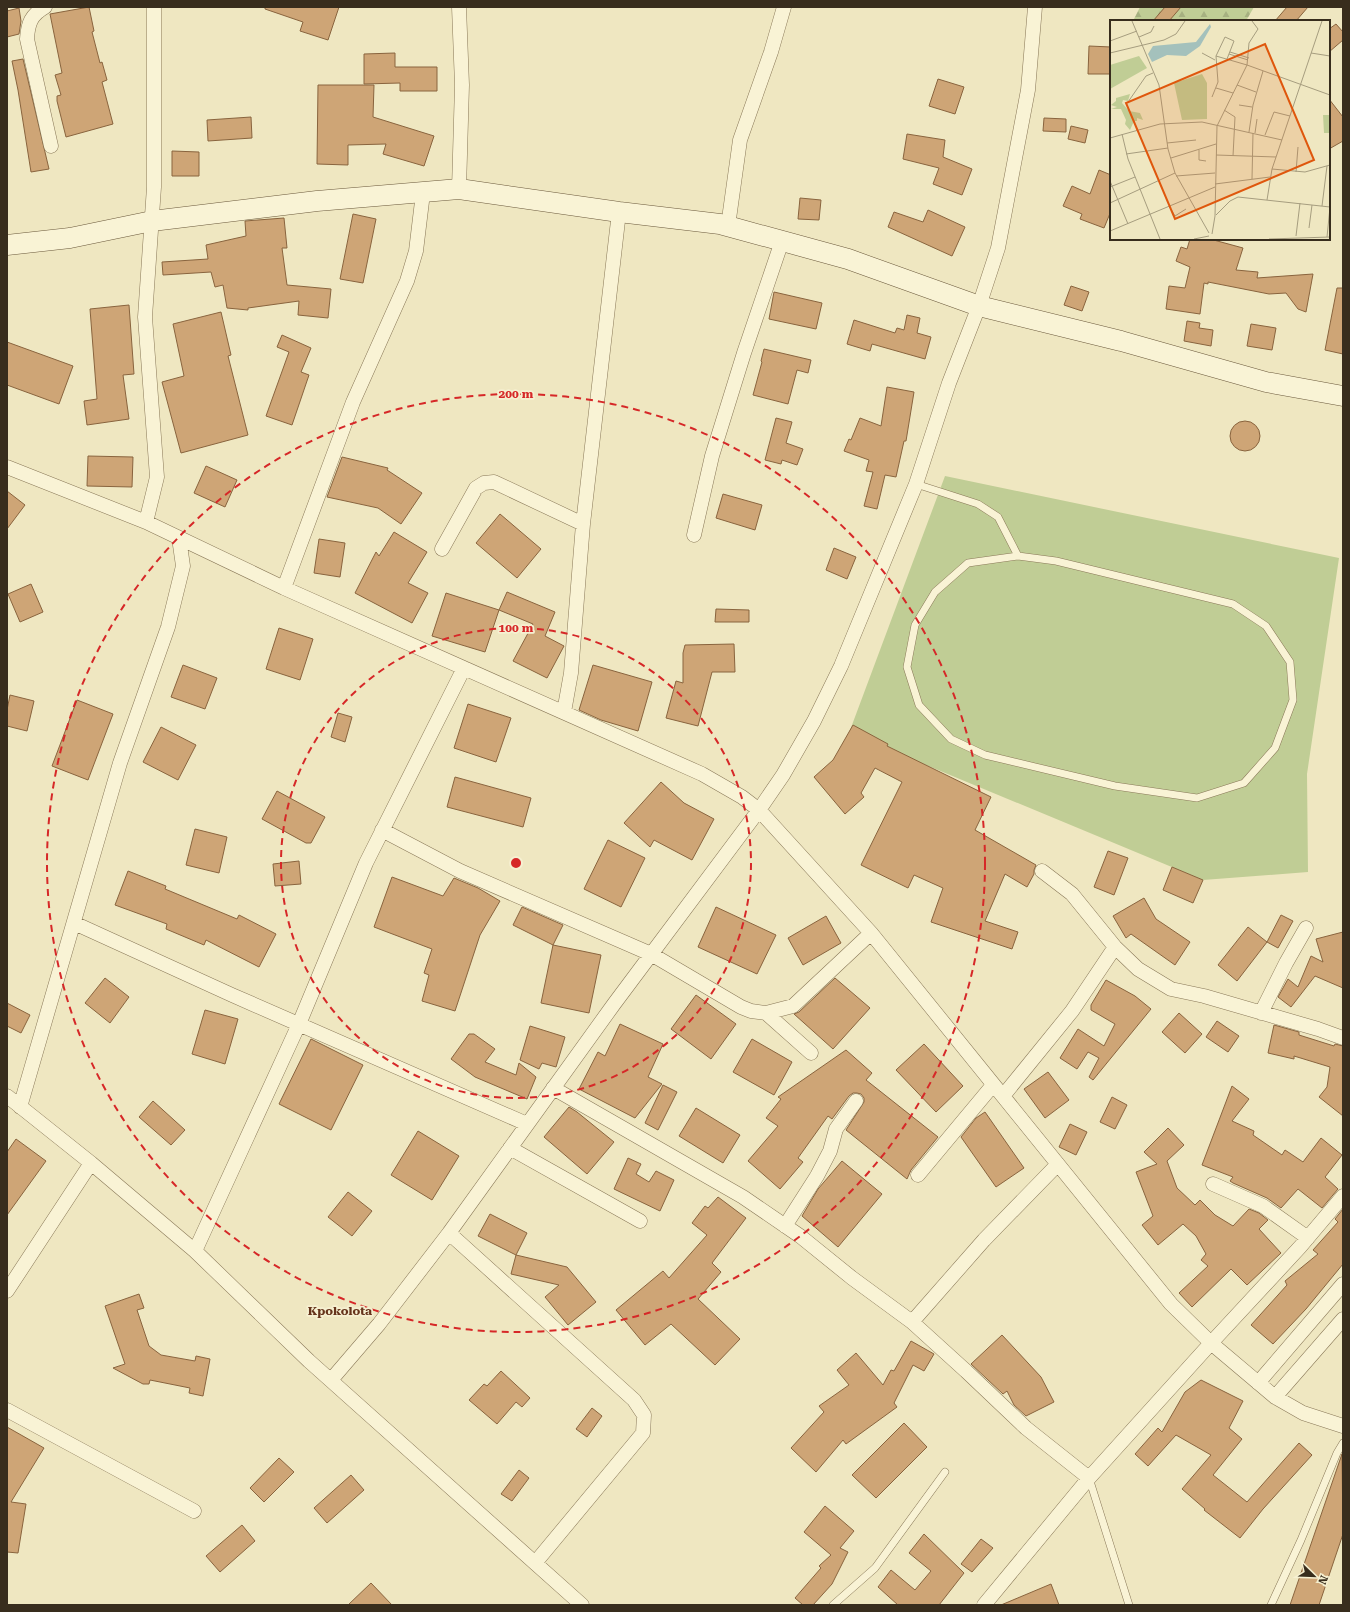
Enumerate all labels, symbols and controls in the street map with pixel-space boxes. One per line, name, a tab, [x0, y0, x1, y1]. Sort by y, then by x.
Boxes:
inset map	[1110, 20, 1330, 240]
text: 200 m	[499, 387, 534, 401]
text: 100 m	[499, 621, 534, 635]
centre of rings	[509, 856, 523, 870]
district label: Kpokolota	[308, 1304, 372, 1318]
north arrow	[1294, 1556, 1334, 1596]
text: N	[1315, 1573, 1330, 1587]

